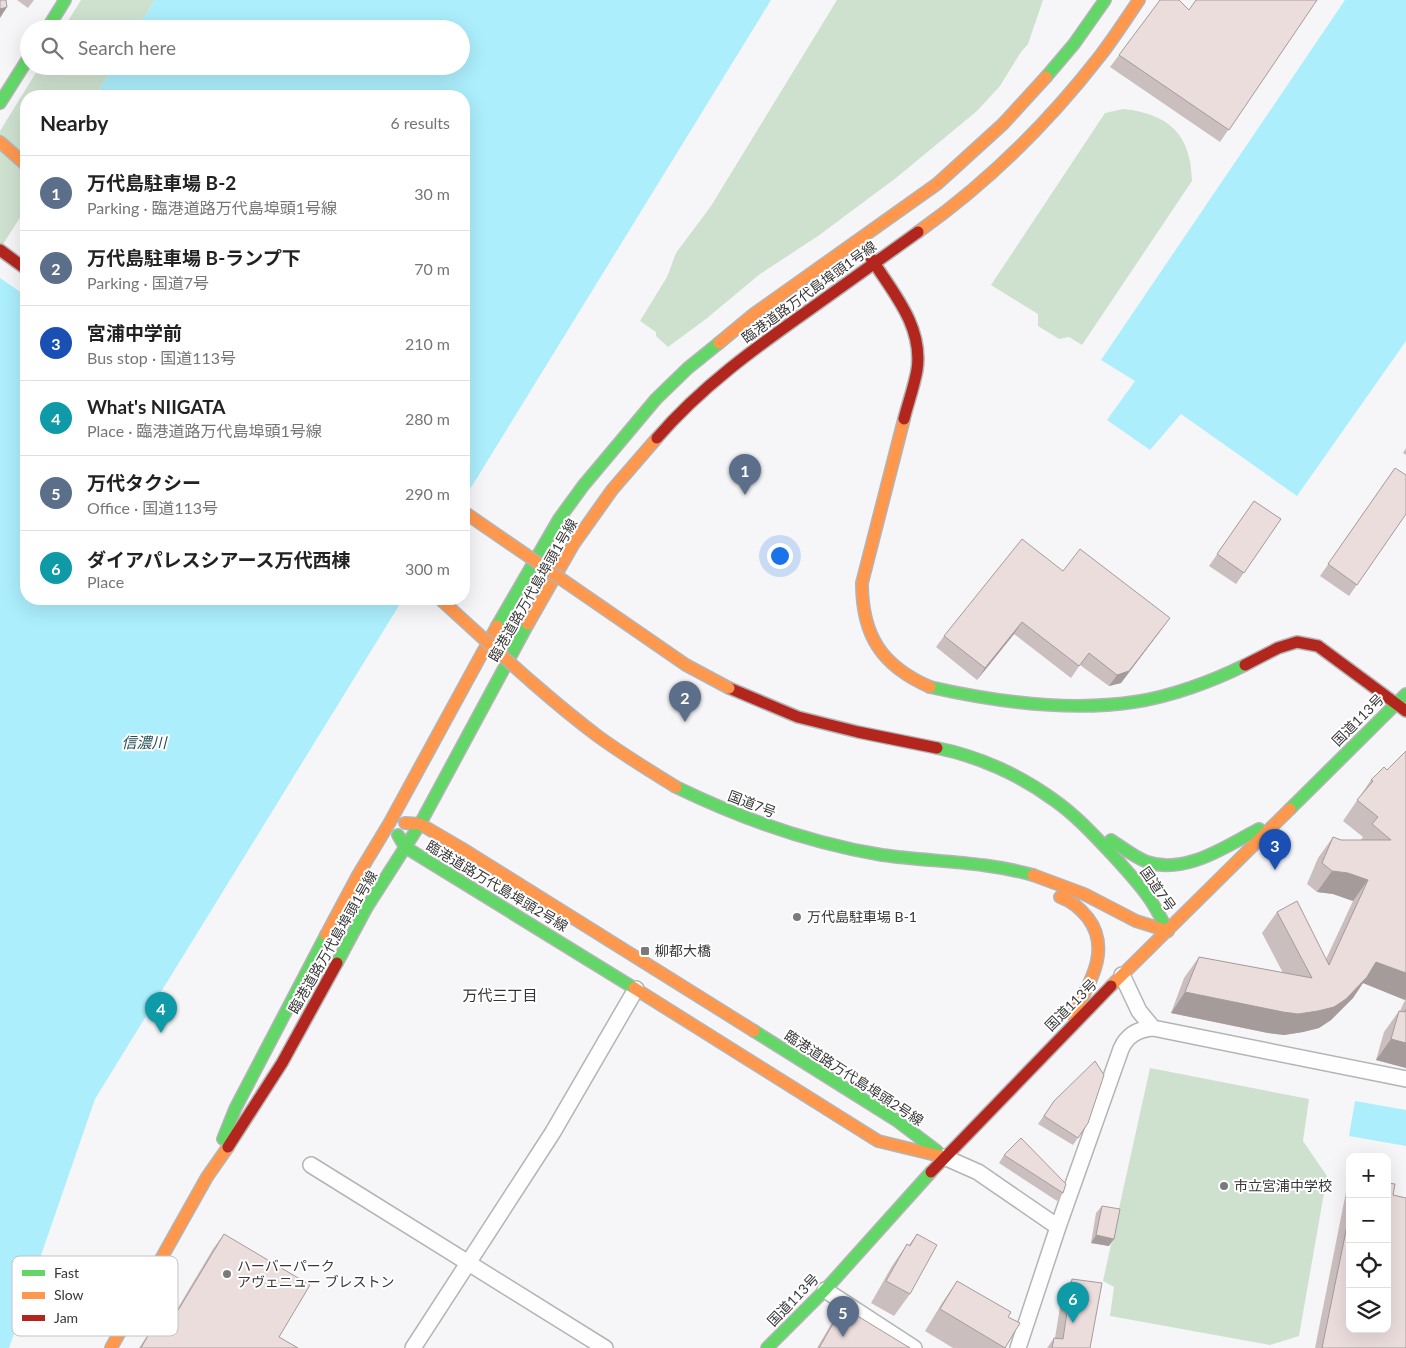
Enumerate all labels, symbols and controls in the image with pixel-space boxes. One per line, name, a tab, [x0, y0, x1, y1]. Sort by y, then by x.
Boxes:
search box	[20, 20, 470, 75]
icon: search	[38, 34, 66, 62]
text: Search here	[78, 36, 176, 59]
text: Nearby	[40, 110, 108, 135]
text: 6 results	[390, 113, 450, 132]
text: 万代島駐車場 B-2	[87, 171, 236, 194]
text: 1	[51, 184, 61, 203]
text: 30 m	[414, 184, 450, 203]
text: Parking · 臨港道路万代島埠頭1号線	[87, 198, 337, 217]
street label: 臨港道路万代島埠頭1号線	[738, 237, 879, 346]
text: 万代島駐車場 B-ランプ下	[87, 246, 301, 269]
text: 2	[51, 259, 61, 278]
text: 70 m	[414, 259, 450, 278]
text: Parking · 国道7号	[87, 273, 209, 292]
text: 宮浦中学前	[87, 321, 182, 344]
text: 3	[51, 334, 61, 353]
text: 210 m	[405, 334, 450, 353]
text: Bus stop · 国道113号	[87, 348, 236, 367]
text: What's NIIGATA	[87, 395, 226, 418]
text: 4	[51, 409, 61, 428]
text: 280 m	[405, 409, 450, 428]
text: Place · 臨港道路万代島埠頭1号線	[87, 421, 322, 440]
pin: 1	[729, 454, 761, 495]
text: 万代タクシー	[87, 471, 201, 494]
text: 5	[51, 484, 61, 503]
text: 290 m	[405, 484, 450, 503]
text: Office · 国道113号	[87, 498, 218, 517]
street label: 臨港道路万代島埠頭1号線	[485, 515, 580, 664]
your location	[767, 543, 793, 569]
text: ダイアパレスシアース万代西棟	[87, 548, 351, 571]
text: 6	[51, 559, 61, 578]
text: 300 m	[405, 559, 450, 578]
text: Place	[87, 572, 124, 591]
pin: 2	[669, 681, 701, 722]
street label: 国道113号	[1328, 690, 1387, 749]
water label: 信濃川	[121, 733, 168, 751]
street label: 国道7号	[726, 787, 779, 820]
pin: 3	[1259, 829, 1291, 870]
street label: 臨港道路万代島埠頭2号線	[423, 837, 571, 935]
street label: 国道7号	[1137, 863, 1180, 914]
street label: 臨港道路万代島埠頭1号線	[285, 867, 380, 1016]
place label: 万代島駐車場 B-1	[807, 908, 917, 925]
marker: 万代島駐車場 B-1	[791, 911, 803, 923]
place label: 柳都大橋	[655, 942, 711, 959]
marker: 柳都大橋	[639, 945, 651, 957]
street label: 国道113号	[1041, 975, 1100, 1034]
district label: 万代三丁目	[462, 986, 538, 1004]
pin: 4	[145, 992, 177, 1033]
street label: 臨港道路万代島埠頭2号線	[782, 1026, 927, 1129]
map controls	[1346, 1153, 1391, 1333]
button: +	[1346, 1153, 1391, 1198]
place label: 市立宮浦中学校	[1234, 1177, 1332, 1194]
marker: 市立宮浦中学校	[1218, 1180, 1230, 1192]
button: −	[1346, 1198, 1391, 1243]
button: locate	[1346, 1243, 1391, 1288]
legend	[12, 1256, 178, 1336]
place label: ハーバーパーク アヴェニュー ブレストン	[237, 1257, 395, 1290]
text: Fast	[54, 1264, 79, 1281]
marker: ハーバーパーク アヴェニュー ブレストン	[221, 1268, 233, 1280]
street label: 国道113号	[763, 1270, 822, 1329]
pin: 6	[1057, 1282, 1089, 1323]
text: Slow	[54, 1286, 84, 1303]
button: layers	[1346, 1288, 1391, 1333]
pin: 5	[827, 1296, 859, 1337]
text: Jam	[54, 1309, 78, 1326]

